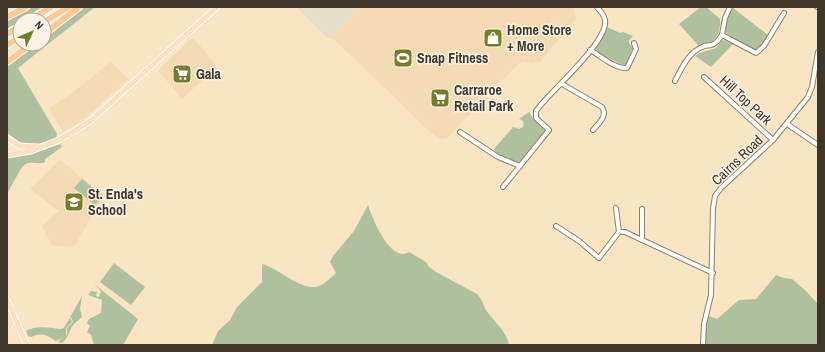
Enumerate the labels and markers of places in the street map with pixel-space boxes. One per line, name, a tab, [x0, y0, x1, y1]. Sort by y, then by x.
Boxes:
place label: Home Store + More	[507, 21, 571, 55]
shop icon: Home Store + More	[482, 27, 504, 49]
sports icon: Snap Fitness	[392, 47, 414, 69]
place label: Snap Fitness	[417, 49, 488, 67]
supermarket icon: Gala	[171, 63, 193, 85]
place label: Gala	[196, 65, 222, 83]
place label: Carraroe Retail Park	[454, 81, 514, 115]
supermarket icon: Carraroe Retail Park	[429, 87, 451, 109]
place label: St. Enda's School	[88, 185, 143, 219]
school or university icon: St. Enda's School	[63, 191, 85, 213]

